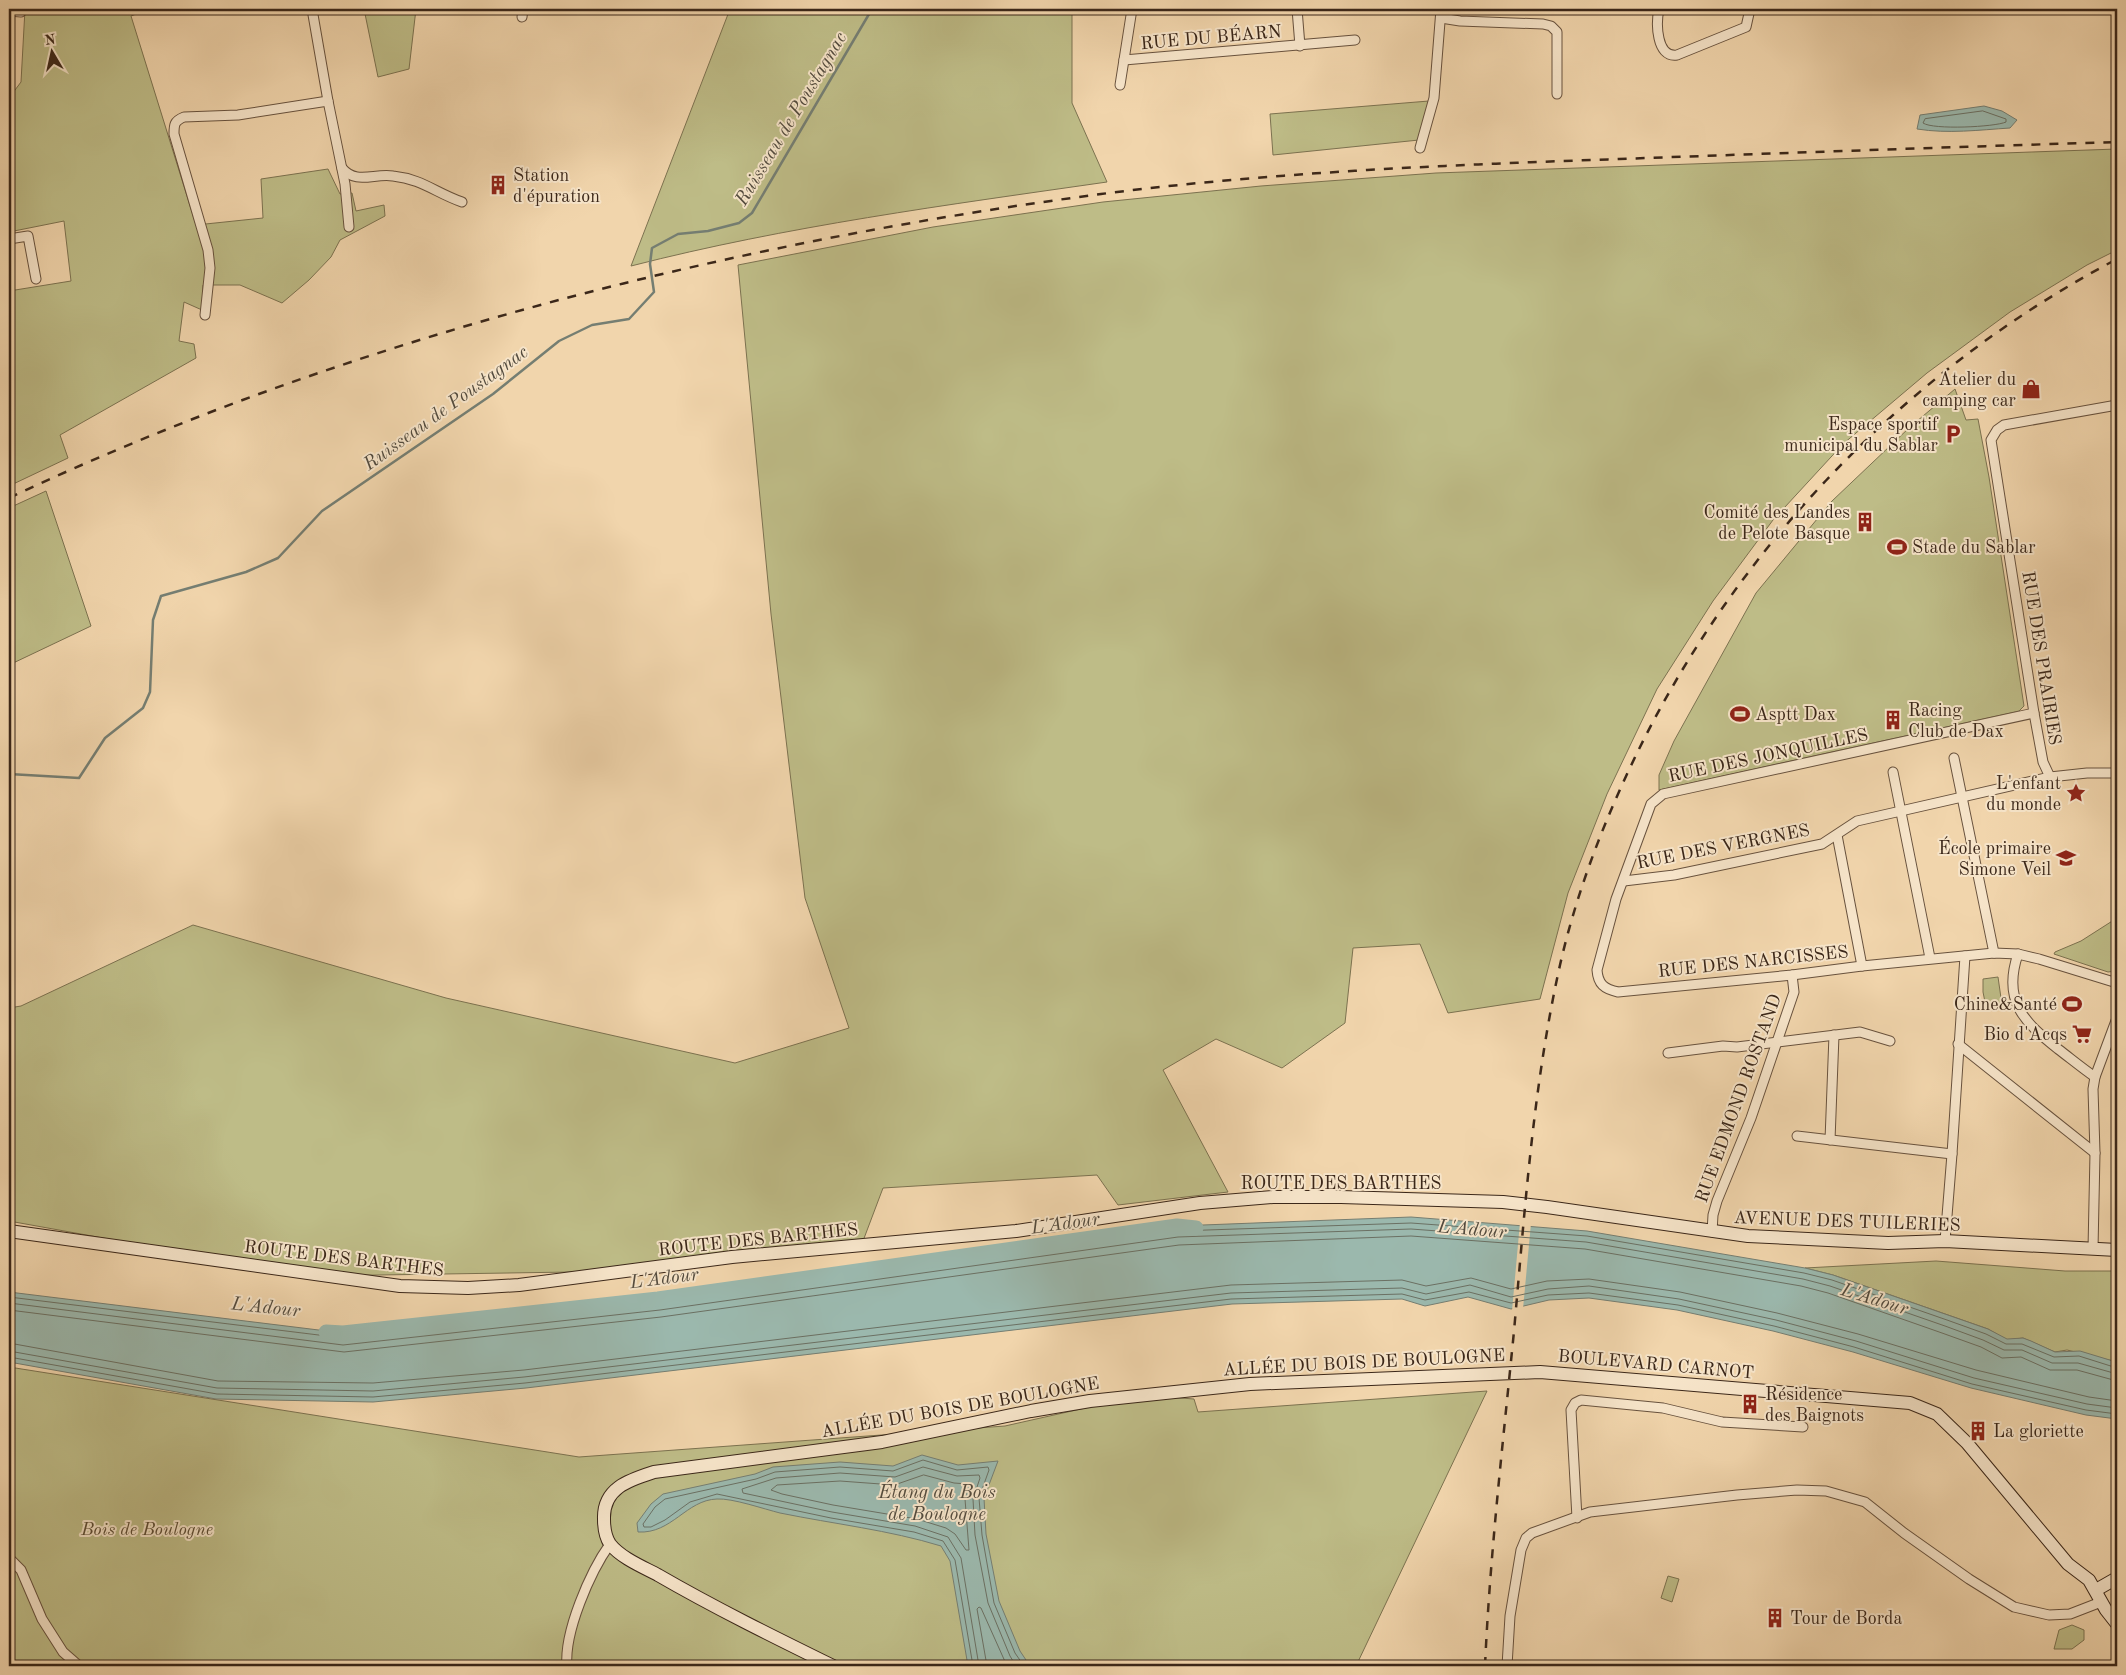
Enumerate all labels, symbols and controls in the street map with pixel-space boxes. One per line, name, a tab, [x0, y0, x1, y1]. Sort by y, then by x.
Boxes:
street label: RUE DU BÉARN	[1140, 19, 1282, 53]
north arrow	[28, 28, 78, 78]
water label: Ruisseau de Poustagnac	[732, 29, 851, 210]
text: N	[44, 32, 57, 48]
place label: Station d'épuration	[513, 167, 600, 206]
building icon: Station d'épuration	[487, 174, 509, 196]
water label: Ruisseau de Poustagnac	[360, 343, 532, 476]
place label: Atelier du camping car	[1922, 371, 2017, 410]
shop icon: Atelier du camping car	[2020, 378, 2042, 400]
place label: Espace sportif municipal du Sablar	[1784, 416, 1939, 455]
parking icon: Espace sportif municipal du Sablar	[1942, 423, 1964, 445]
place label: Comité des Landes de Pelote Basque	[1704, 504, 1850, 543]
building icon: Comité des Landes de Pelote Basque	[1854, 511, 1876, 533]
sports icon: Stade du Sablar	[1886, 536, 1908, 558]
place label: Stade du Sablar	[1912, 539, 2036, 557]
street label: RUE DES PRAIRIES	[2018, 570, 2064, 746]
place label: Racing Club de Dax	[1908, 702, 2004, 741]
sports icon: Asptt Dax	[1729, 703, 1751, 725]
place label: Asptt Dax	[1755, 706, 1836, 724]
building icon: Racing Club de Dax	[1882, 709, 1904, 731]
street label: RUE DES JONQUILLES	[1667, 726, 1870, 786]
place label: L'enfant du monde	[1986, 775, 2061, 814]
place icon: L'enfant du monde	[2065, 782, 2087, 804]
street label: RUE DES VERGNES	[1635, 821, 1811, 873]
place label: École primaire Simone Veil	[1938, 836, 2051, 879]
school or university icon: École primaire Simone Veil	[2055, 847, 2077, 869]
street label: RUE DES NARCISSES	[1657, 943, 1849, 981]
street label: RUE EDMOND ROSTAND	[1693, 992, 1785, 1205]
sports icon: Chine&Santé	[2061, 993, 2083, 1015]
place label: Chine&Santé	[1954, 996, 2057, 1014]
supermarket icon: Bio d'Acqs	[2071, 1023, 2093, 1045]
place label: Bio d'Acqs	[1984, 1026, 2067, 1044]
street label: ROUTE DES BARTHES	[1241, 1175, 1441, 1193]
street label: AVENUE DES TUILERIES	[1733, 1209, 1961, 1235]
water label: L'Adour	[1029, 1210, 1102, 1239]
water label: L'Adour	[1435, 1218, 1508, 1243]
street label: ROUTE DES BARTHES	[657, 1221, 859, 1259]
street label: ROUTE DES BARTHES	[243, 1238, 445, 1280]
water label: L'Adour	[628, 1266, 701, 1293]
water label: L'Adour	[1837, 1281, 1911, 1320]
water label: L'Adour	[229, 1295, 302, 1322]
street label: ALLÉE DU BOIS DE BOULOGNE	[1222, 1343, 1506, 1379]
street label: BOULEVARD CARNOT	[1557, 1347, 1755, 1383]
street label: ALLÉE DU BOIS DE BOULOGNE	[819, 1371, 1101, 1441]
place label: Résidence des Baignots	[1765, 1386, 1864, 1425]
building icon: Résidence des Baignots	[1739, 1393, 1761, 1415]
building icon: La gloriette	[1967, 1420, 1989, 1442]
place label: La gloriette	[1993, 1423, 2084, 1441]
water label: Étang du Bois de Boulogne	[877, 1479, 996, 1525]
park label: Bois de Boulogne	[80, 1521, 213, 1539]
building icon: Tour de Borda	[1764, 1607, 1786, 1629]
place label: Tour de Borda	[1790, 1610, 1902, 1628]

